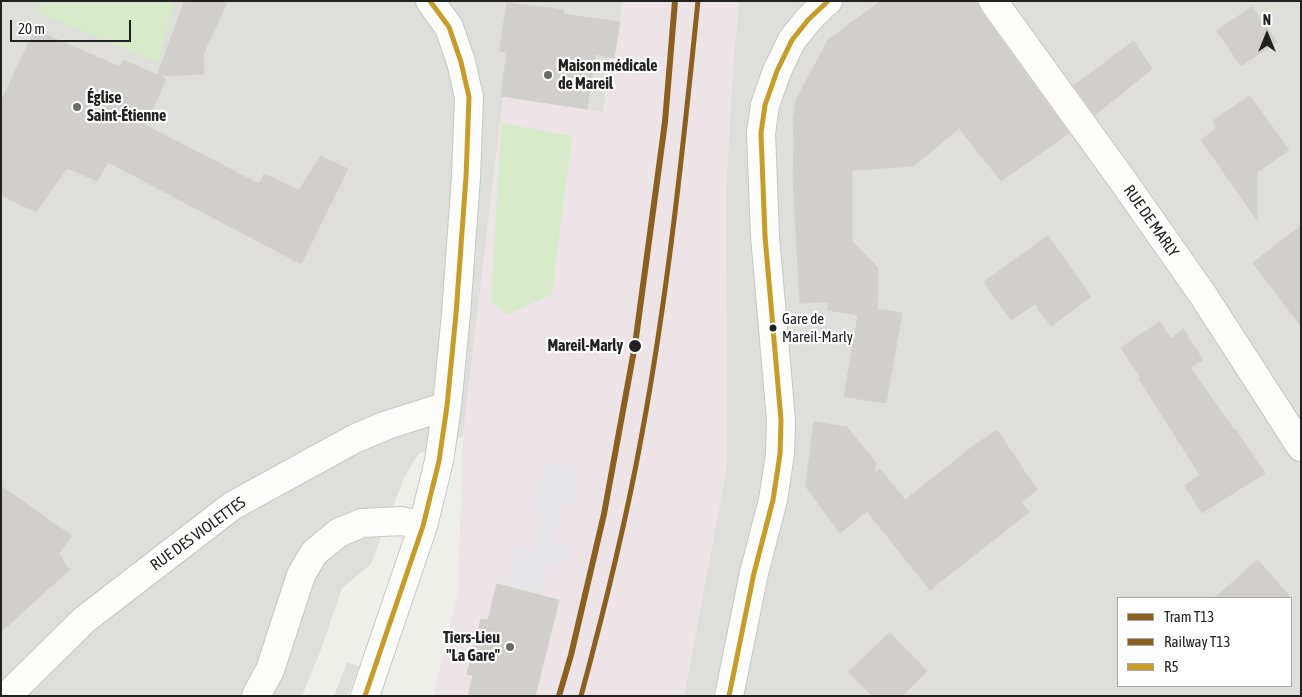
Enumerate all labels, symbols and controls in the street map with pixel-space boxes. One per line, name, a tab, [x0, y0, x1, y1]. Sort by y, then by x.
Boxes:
scale bar	[12, 10, 134, 42]
north arrow	[1242, 10, 1292, 60]
text: N	[1263, 12, 1271, 28]
text: 20 m	[18, 20, 45, 37]
place label: Maison médicale de Mareil	[558, 56, 658, 94]
marker: Maison médicale de Mareil	[542, 69, 554, 81]
place label: Église Saint-Étienne	[87, 88, 166, 126]
marker: Église Saint-Étienne	[71, 101, 83, 113]
street label: RUE DE MARLY	[1119, 181, 1183, 261]
place label: Gare de Mareil-Marly	[782, 310, 853, 345]
marker: Gare de Mareil-Marly	[768, 323, 778, 333]
place label: Mareil-Marly	[547, 336, 623, 356]
marker: Mareil-Marly	[627, 338, 643, 354]
street label: RUE DES VIOLETTES	[147, 493, 249, 575]
legend	[1117, 597, 1292, 687]
text: Tram T13	[1164, 608, 1214, 625]
place label: Tiers-Lieu "La Gare"	[443, 628, 500, 666]
text: Railway T13	[1164, 633, 1230, 650]
marker: Tiers-Lieu "La Gare"	[504, 641, 516, 653]
text: R5	[1164, 658, 1179, 675]

